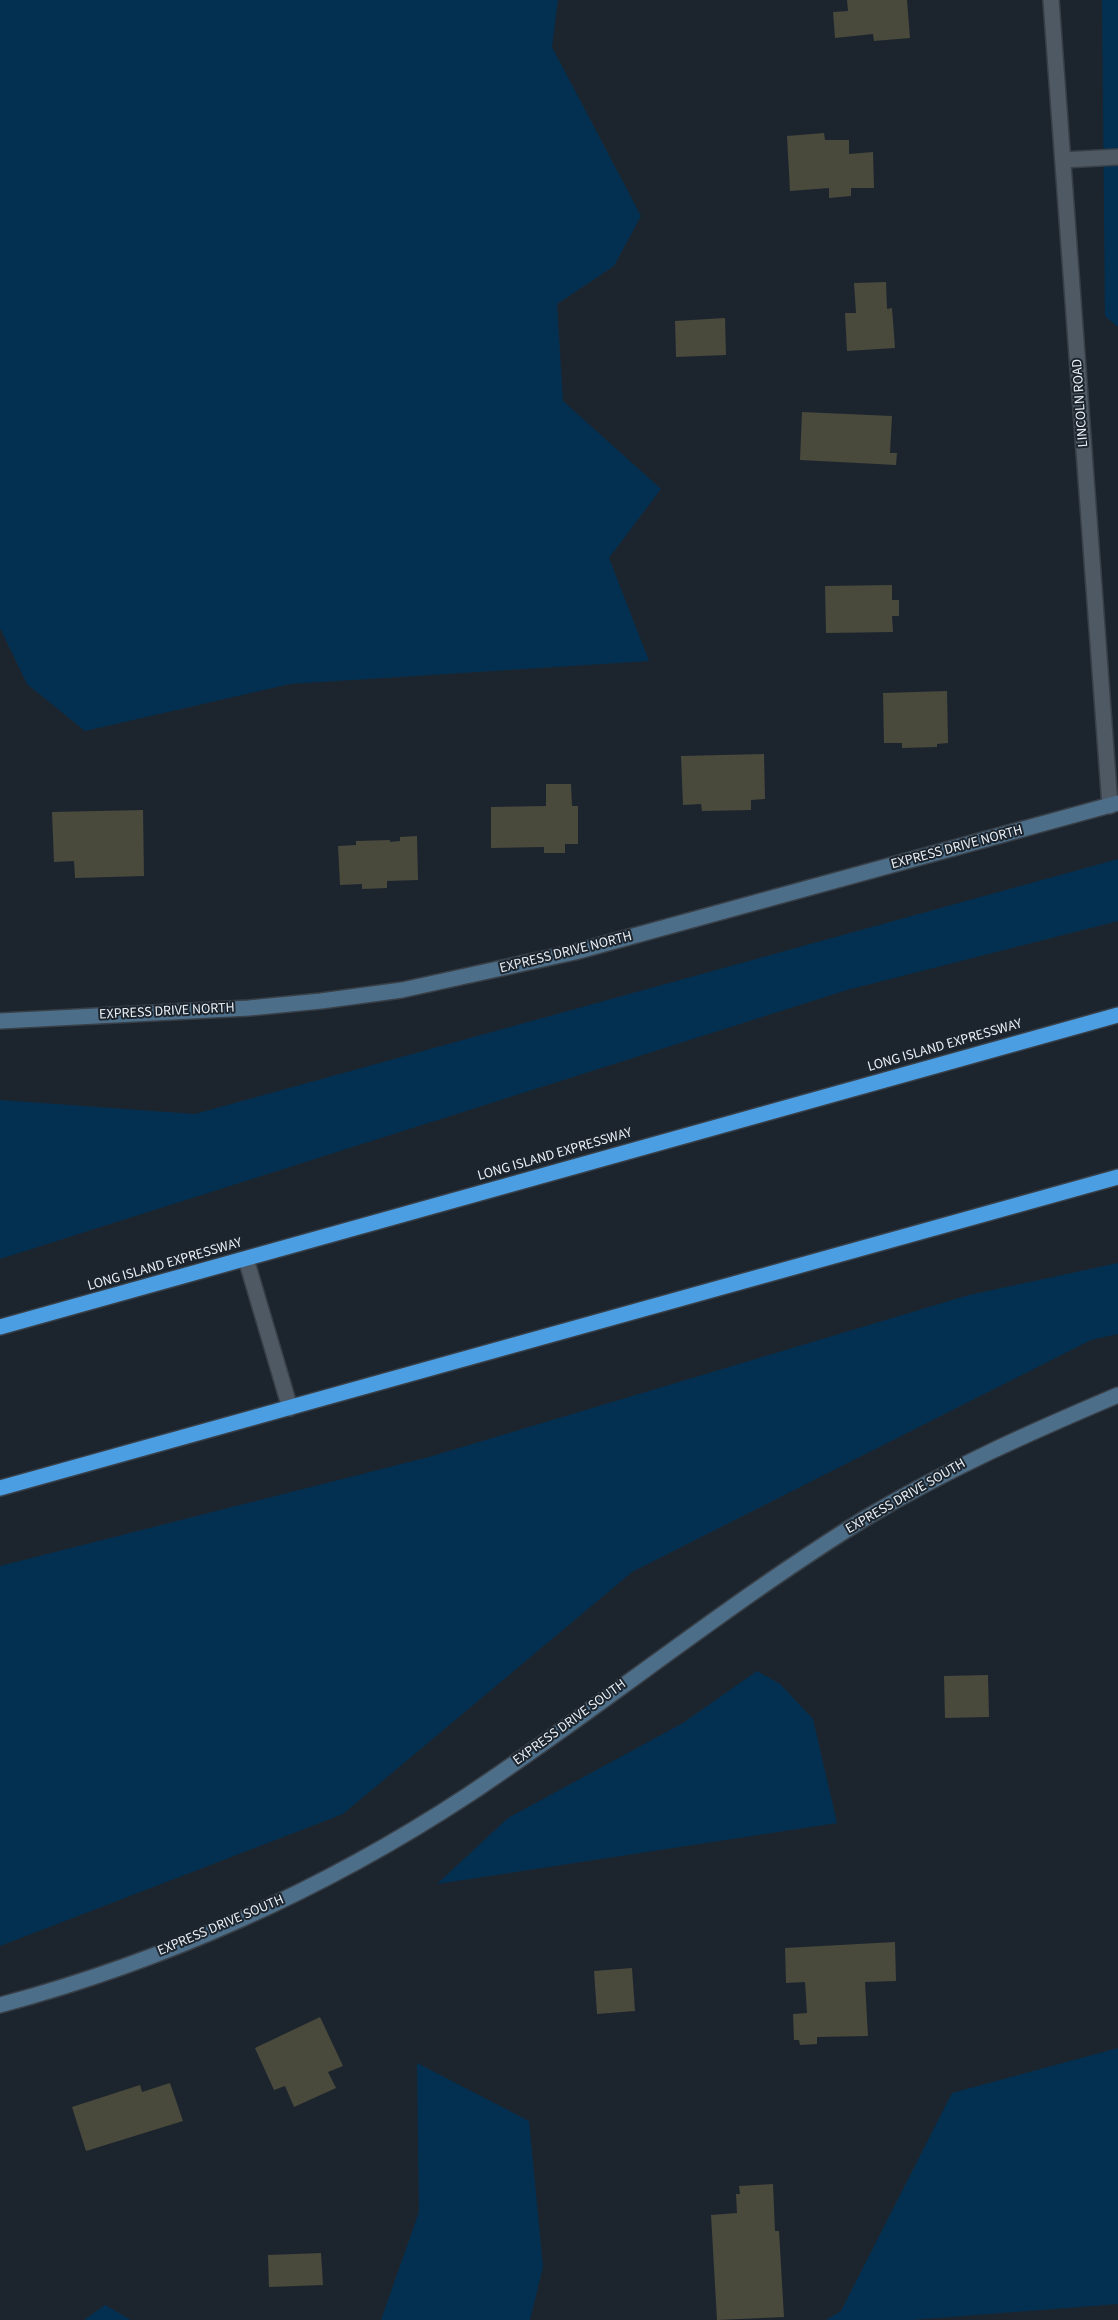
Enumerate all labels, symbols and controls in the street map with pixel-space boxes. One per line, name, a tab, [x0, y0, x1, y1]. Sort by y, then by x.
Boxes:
street label: LINCOLN ROAD	[1070, 358, 1092, 448]
street label: EXPRESS DRIVE NORTH	[889, 822, 1025, 874]
street label: EXPRESS DRIVE NORTH	[498, 928, 634, 978]
street label: EXPRESS DRIVE NORTH	[99, 1000, 235, 1024]
street label: LONG ISLAND EXPRESSWAY	[866, 1016, 1024, 1076]
street label: LONG ISLAND EXPRESSWAY	[476, 1125, 634, 1185]
street label: LONG ISLAND EXPRESSWAY	[86, 1235, 244, 1295]
street label: EXPRESS DRIVE SOUTH	[843, 1456, 969, 1538]
street label: EXPRESS DRIVE SOUTH	[510, 1676, 630, 1770]
street label: EXPRESS DRIVE SOUTH	[155, 1892, 287, 1960]

